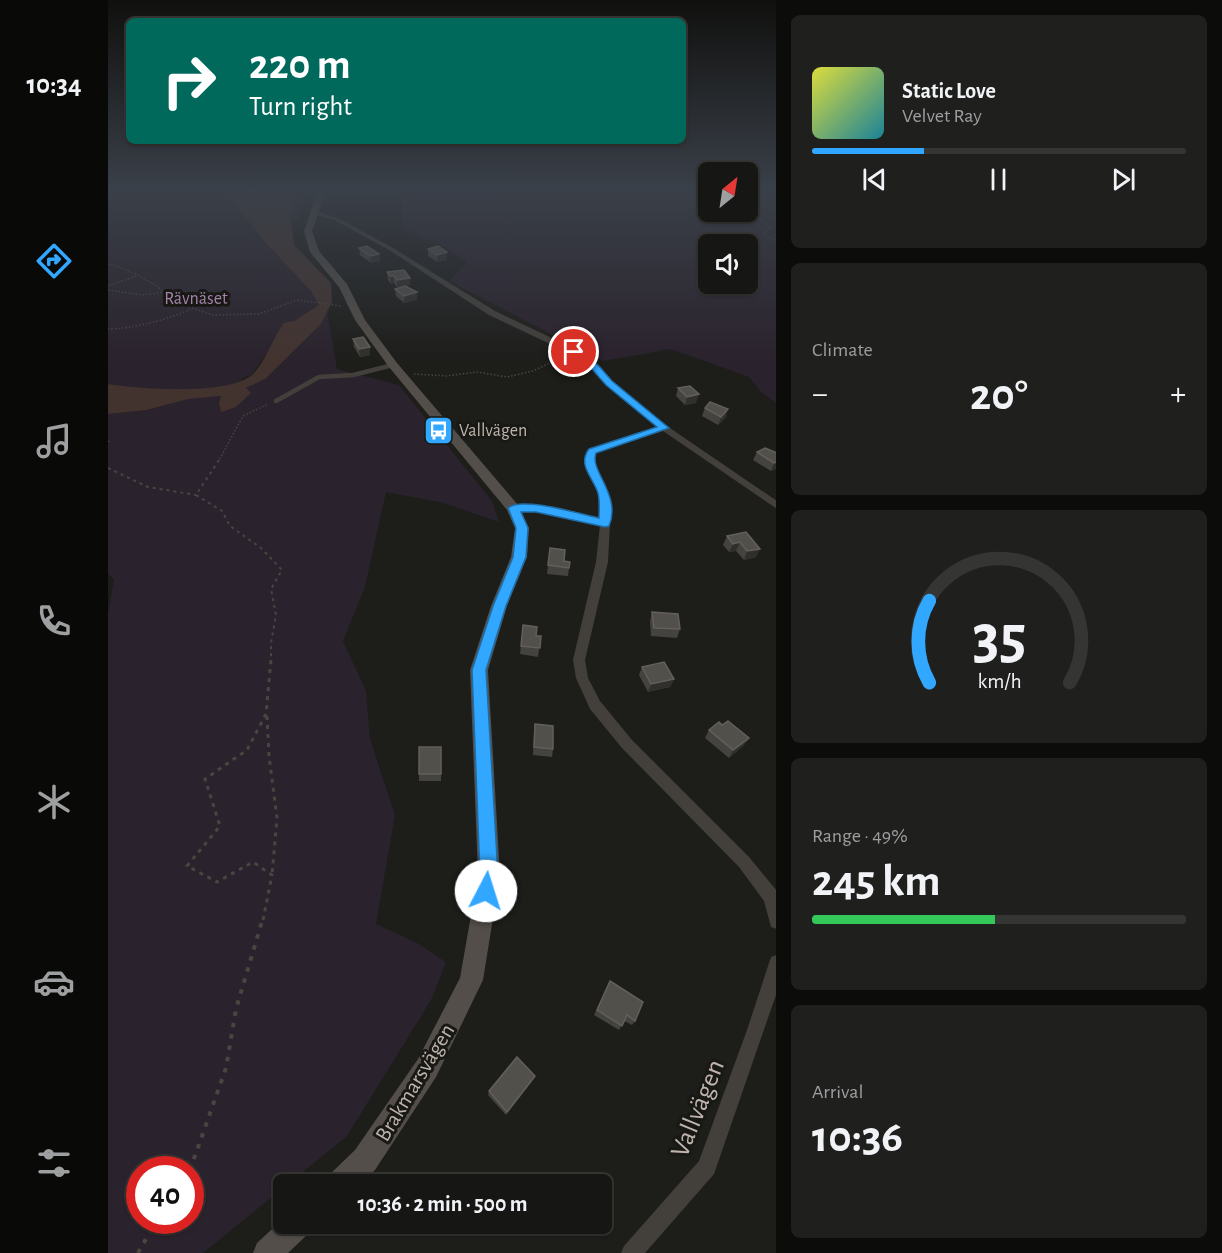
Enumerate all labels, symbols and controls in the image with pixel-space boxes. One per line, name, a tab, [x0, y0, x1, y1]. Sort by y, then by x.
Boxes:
icon: right	[150, 42, 228, 120]
text: 220 m	[249, 44, 351, 86]
text: 10:34	[26, 71, 82, 98]
text: Static Love	[902, 80, 996, 102]
text: Turn right	[249, 93, 352, 120]
text: Velvet Ray	[902, 106, 982, 126]
north arrow	[698, 162, 758, 222]
map controls	[698, 162, 758, 294]
icon: previous	[858, 163, 891, 196]
icon: pause	[982, 163, 1015, 196]
icon: next	[1107, 163, 1140, 196]
button: sound	[698, 234, 758, 294]
icon: directions	[33, 240, 75, 282]
park label: Rävnäset	[164, 290, 228, 308]
pin	[548, 326, 599, 377]
icon: arrive	[557, 335, 590, 368]
text: Climate	[812, 340, 873, 360]
text: 20°	[970, 373, 1028, 418]
text: −	[812, 378, 828, 411]
text: +	[1170, 378, 1186, 411]
bus stop icon: Vallvägen	[422, 414, 454, 446]
icon: music	[33, 420, 75, 462]
place label: Vallvägen	[459, 422, 527, 440]
icon: phone	[33, 600, 75, 642]
text: 35	[972, 608, 1026, 670]
text: km/h	[977, 672, 1021, 693]
icon: climate	[33, 781, 75, 823]
text: Range · 49%	[812, 826, 908, 846]
position arrow	[454, 859, 518, 923]
text: 245 km	[812, 859, 941, 904]
icon: car	[33, 961, 75, 1003]
street label: Brakmarsvägen	[371, 1020, 458, 1145]
street label: Vallvägen	[666, 1056, 729, 1161]
text: Arrival	[812, 1082, 863, 1102]
text: 10:36	[812, 1115, 903, 1160]
icon: filters	[33, 1142, 75, 1184]
speed limit sign: 40	[126, 1156, 204, 1234]
text: 10:36 · 2 min · 500 m	[357, 1193, 528, 1215]

